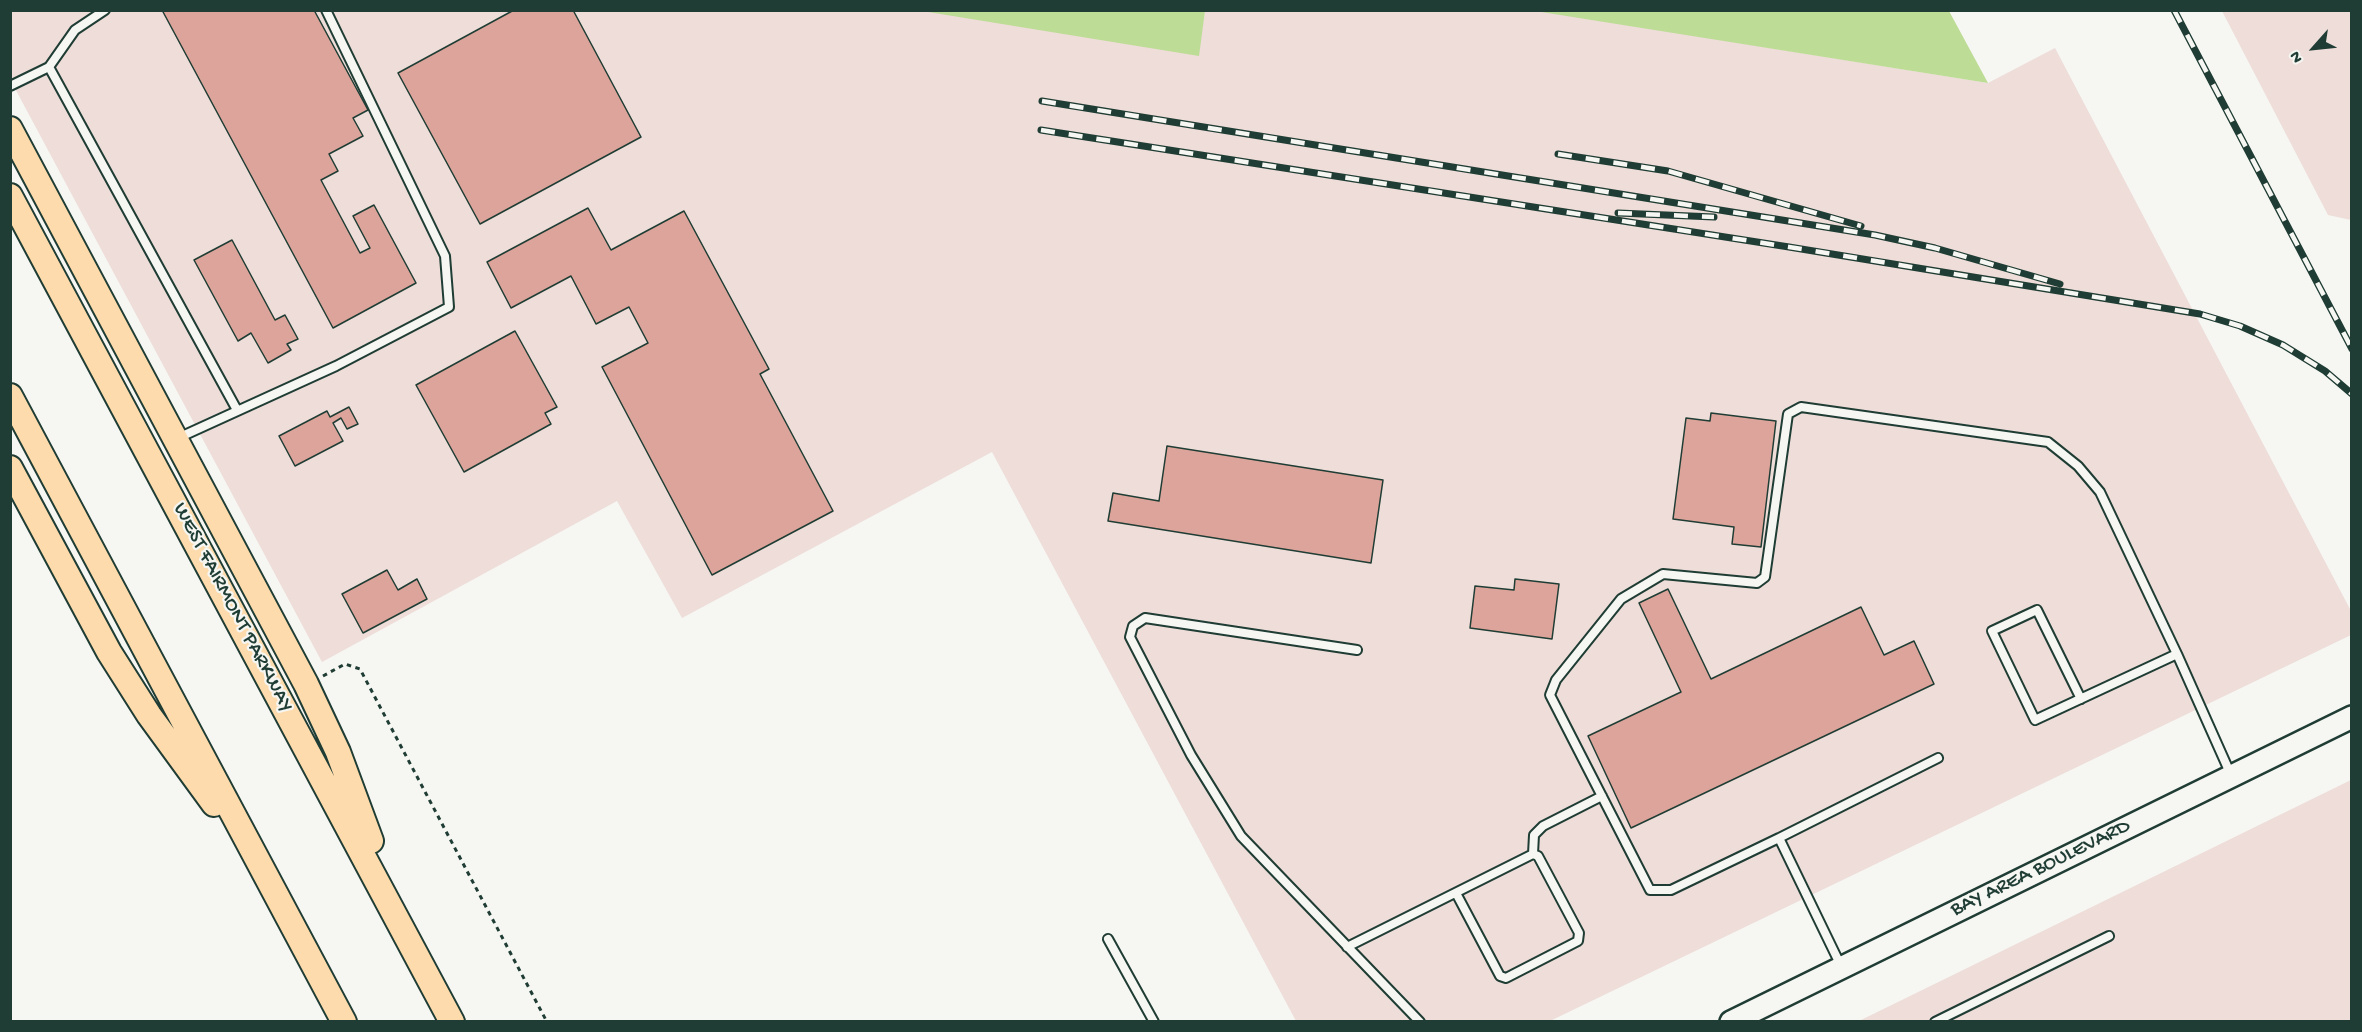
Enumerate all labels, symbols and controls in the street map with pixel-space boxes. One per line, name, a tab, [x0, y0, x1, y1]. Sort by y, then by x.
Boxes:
north arrow	[2284, 18, 2344, 78]
text: N	[2287, 47, 2308, 65]
street label: WEST FAIRMONT PARKWAY	[166, 499, 298, 717]
street label: BAY AREA BOULEVARD	[1947, 815, 2135, 923]

